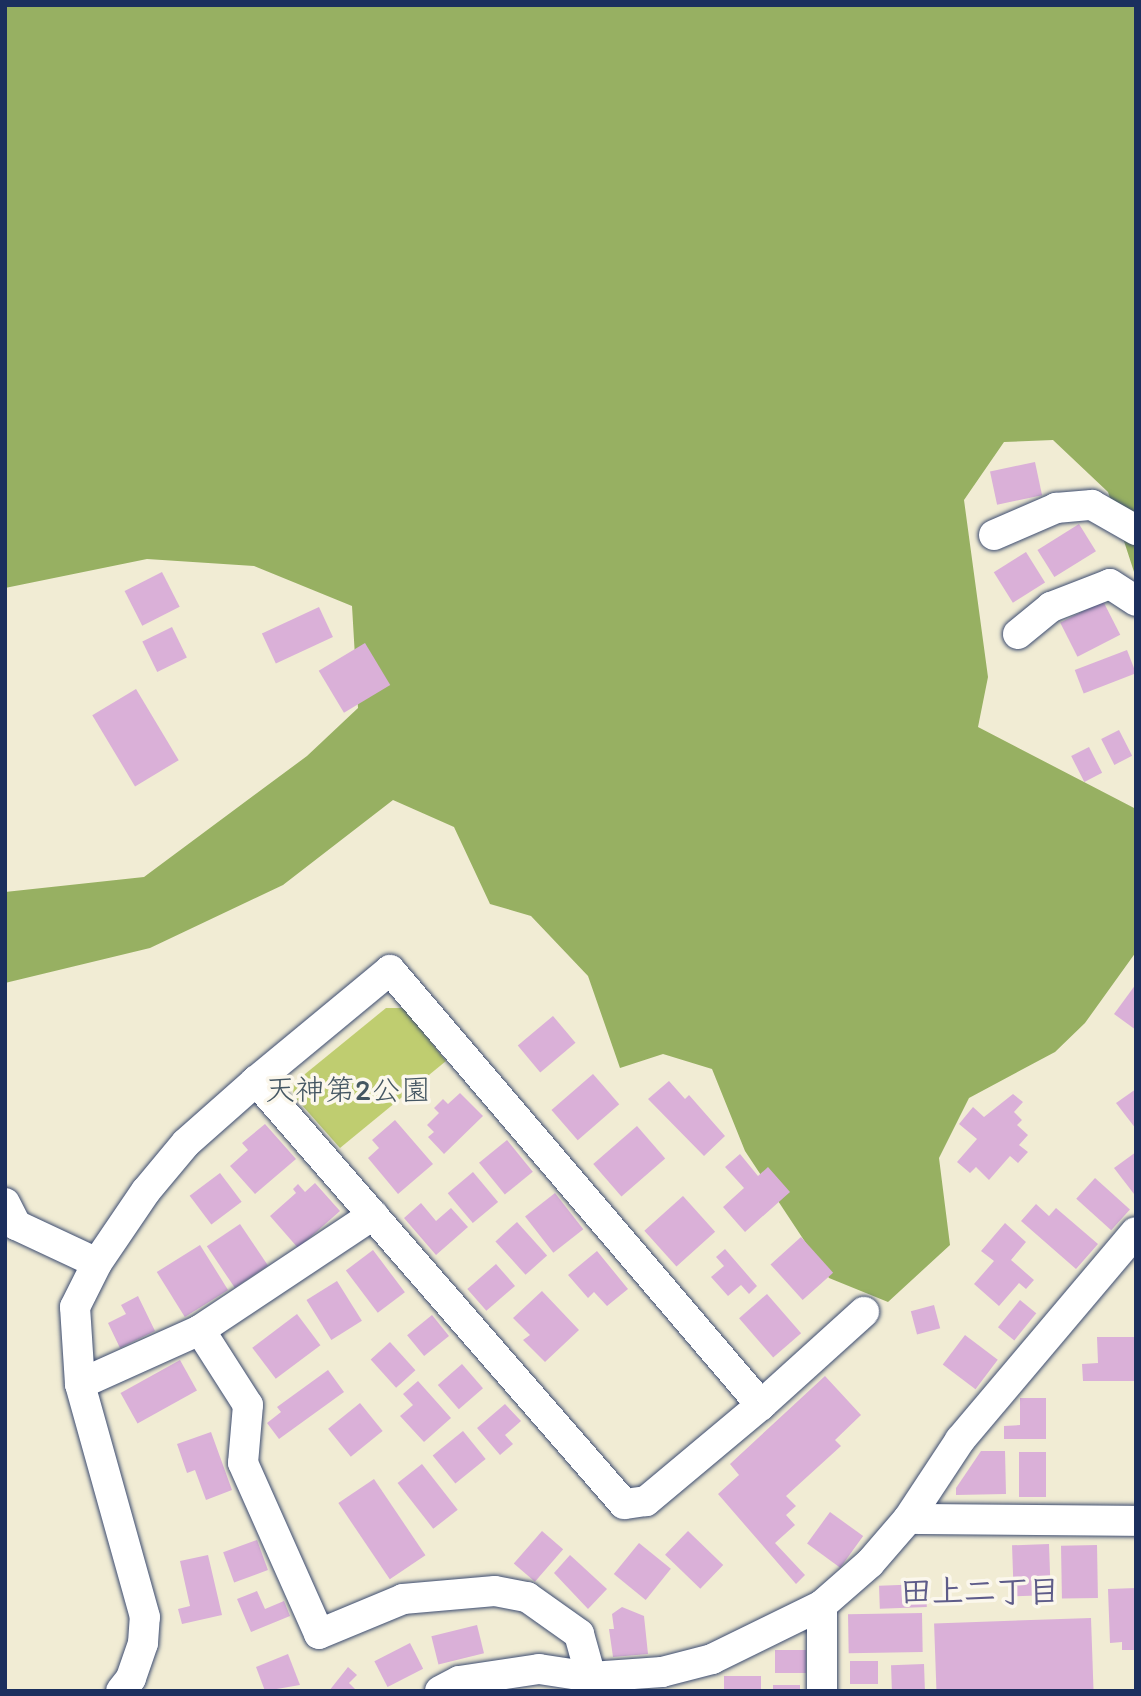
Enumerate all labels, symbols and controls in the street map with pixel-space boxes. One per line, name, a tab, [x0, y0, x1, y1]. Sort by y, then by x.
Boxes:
park label: 天神第2公園	[265, 1072, 431, 1108]
district label: 田上二丁目	[900, 1572, 1060, 1610]

